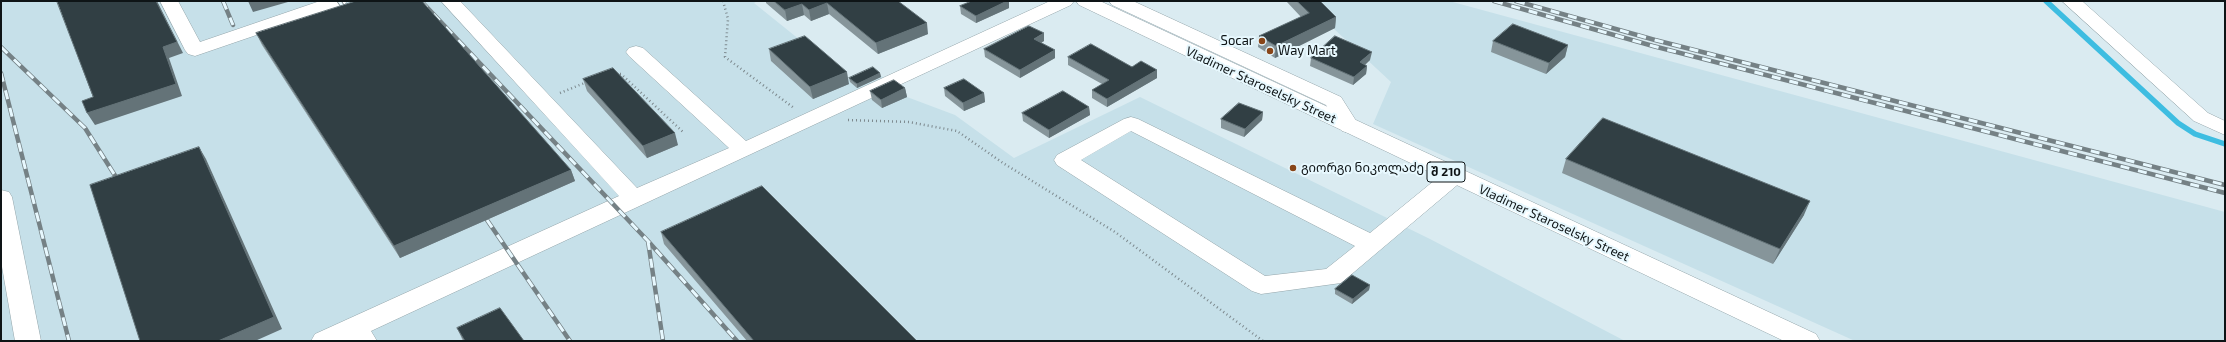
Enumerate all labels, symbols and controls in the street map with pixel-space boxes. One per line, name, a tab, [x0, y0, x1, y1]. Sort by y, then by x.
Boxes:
place label: Socar	[1221, 33, 1254, 49]
marker: Socar	[1257, 36, 1267, 46]
street label: Vladimer Staroselsky Street	[1183, 43, 1339, 127]
place label: Way Mart	[1278, 43, 1336, 59]
marker: Way Mart	[1265, 46, 1275, 56]
place label: გიორგი ნიკოლაძე	[1301, 160, 1424, 176]
road number: შ 210	[1427, 162, 1465, 182]
marker: გიორგი ნიკოლაძე	[1288, 163, 1298, 173]
street label: Vladimer Staroselsky Street	[1476, 181, 1632, 265]

